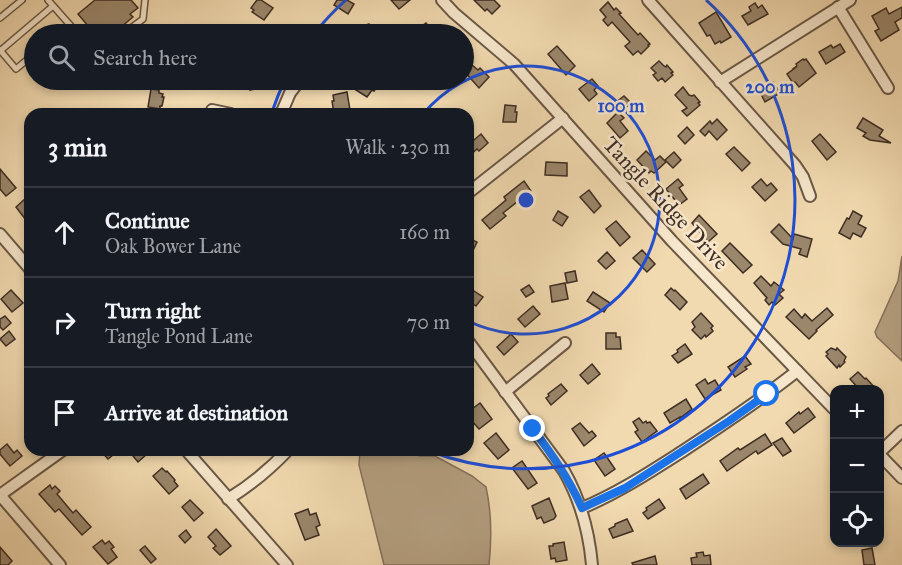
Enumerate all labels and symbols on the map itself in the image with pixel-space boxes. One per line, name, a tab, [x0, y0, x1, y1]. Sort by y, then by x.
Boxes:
text: 200 m	[746, 76, 795, 98]
text: 100 m	[598, 95, 645, 117]
street label: Tangle Ridge Drive	[597, 131, 735, 275]
centre of rings	[516, 190, 536, 210]
route start	[753, 380, 779, 406]
route end	[519, 415, 545, 441]

